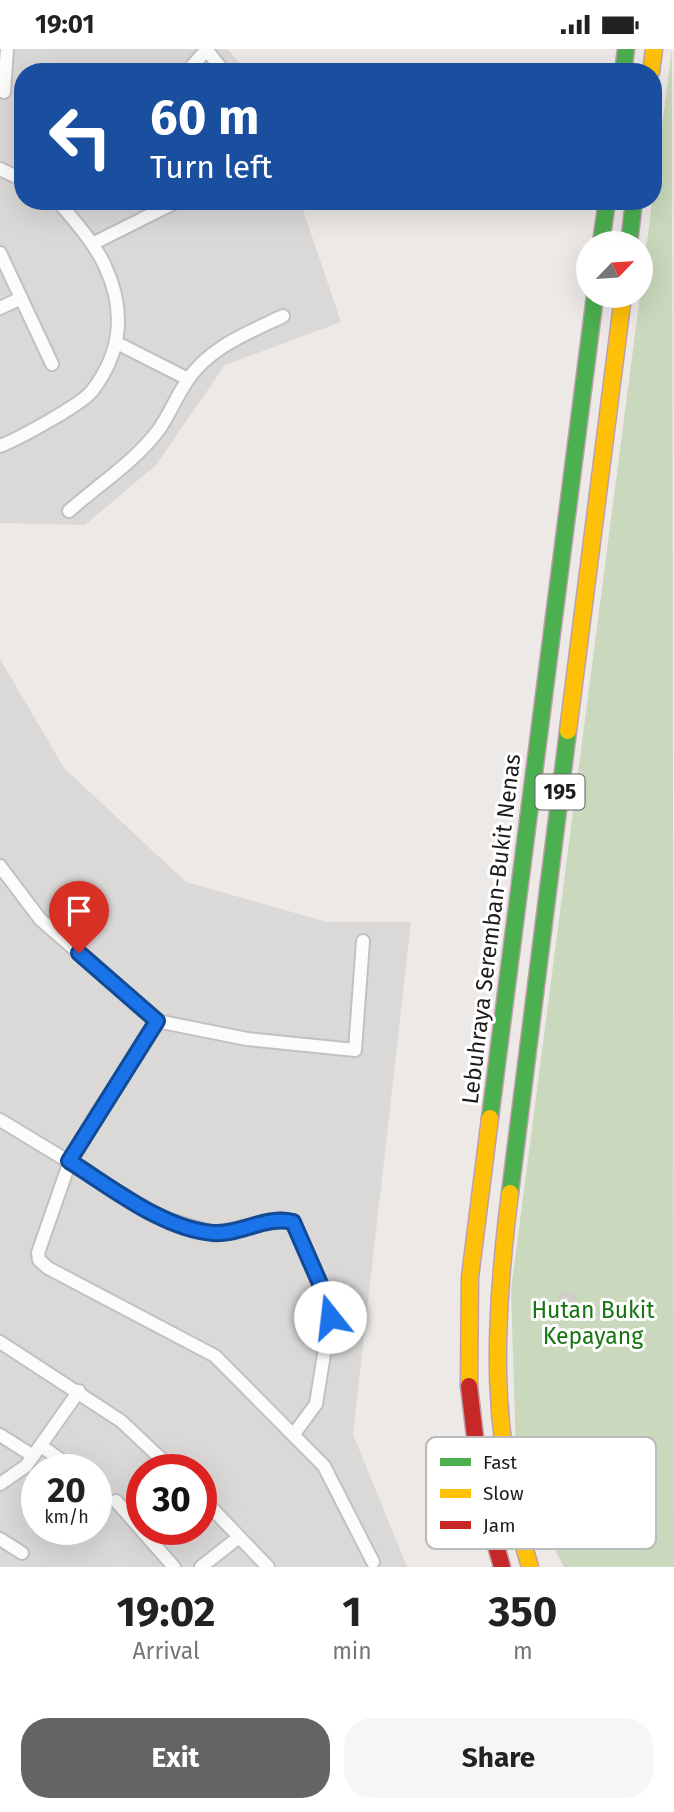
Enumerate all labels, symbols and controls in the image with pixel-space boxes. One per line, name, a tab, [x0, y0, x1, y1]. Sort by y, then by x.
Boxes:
text: 19:01	[35, 9, 95, 40]
text: 60 m	[150, 88, 259, 147]
icon: left	[35, 91, 126, 182]
text: Turn left	[150, 148, 272, 186]
north arrow	[576, 231, 653, 308]
map controls	[576, 231, 653, 308]
street label: Lebuhraya Seremban-Bukit Nenas	[456, 752, 526, 1106]
road number: 195	[536, 775, 584, 809]
pin	[49, 881, 109, 953]
icon: arrive	[60, 892, 98, 930]
position arrow	[293, 1280, 367, 1354]
park label: Hutan Bukit Kepayang	[531, 1296, 655, 1350]
legend	[426, 1437, 656, 1549]
text: Fast	[483, 1451, 517, 1474]
speed limit sign: 30	[126, 1454, 217, 1545]
text: 20	[47, 1469, 86, 1511]
text: Slow	[483, 1482, 524, 1505]
text: km/h	[44, 1506, 89, 1528]
text: Jam	[483, 1514, 515, 1537]
text: 19:02	[117, 1587, 216, 1637]
text: 1	[342, 1587, 362, 1637]
text: 350	[488, 1587, 557, 1637]
text: Arrival	[132, 1637, 200, 1665]
text: min	[332, 1637, 372, 1665]
text: m	[513, 1637, 533, 1665]
button: Exit	[21, 1718, 330, 1798]
button: Share	[344, 1718, 653, 1798]

